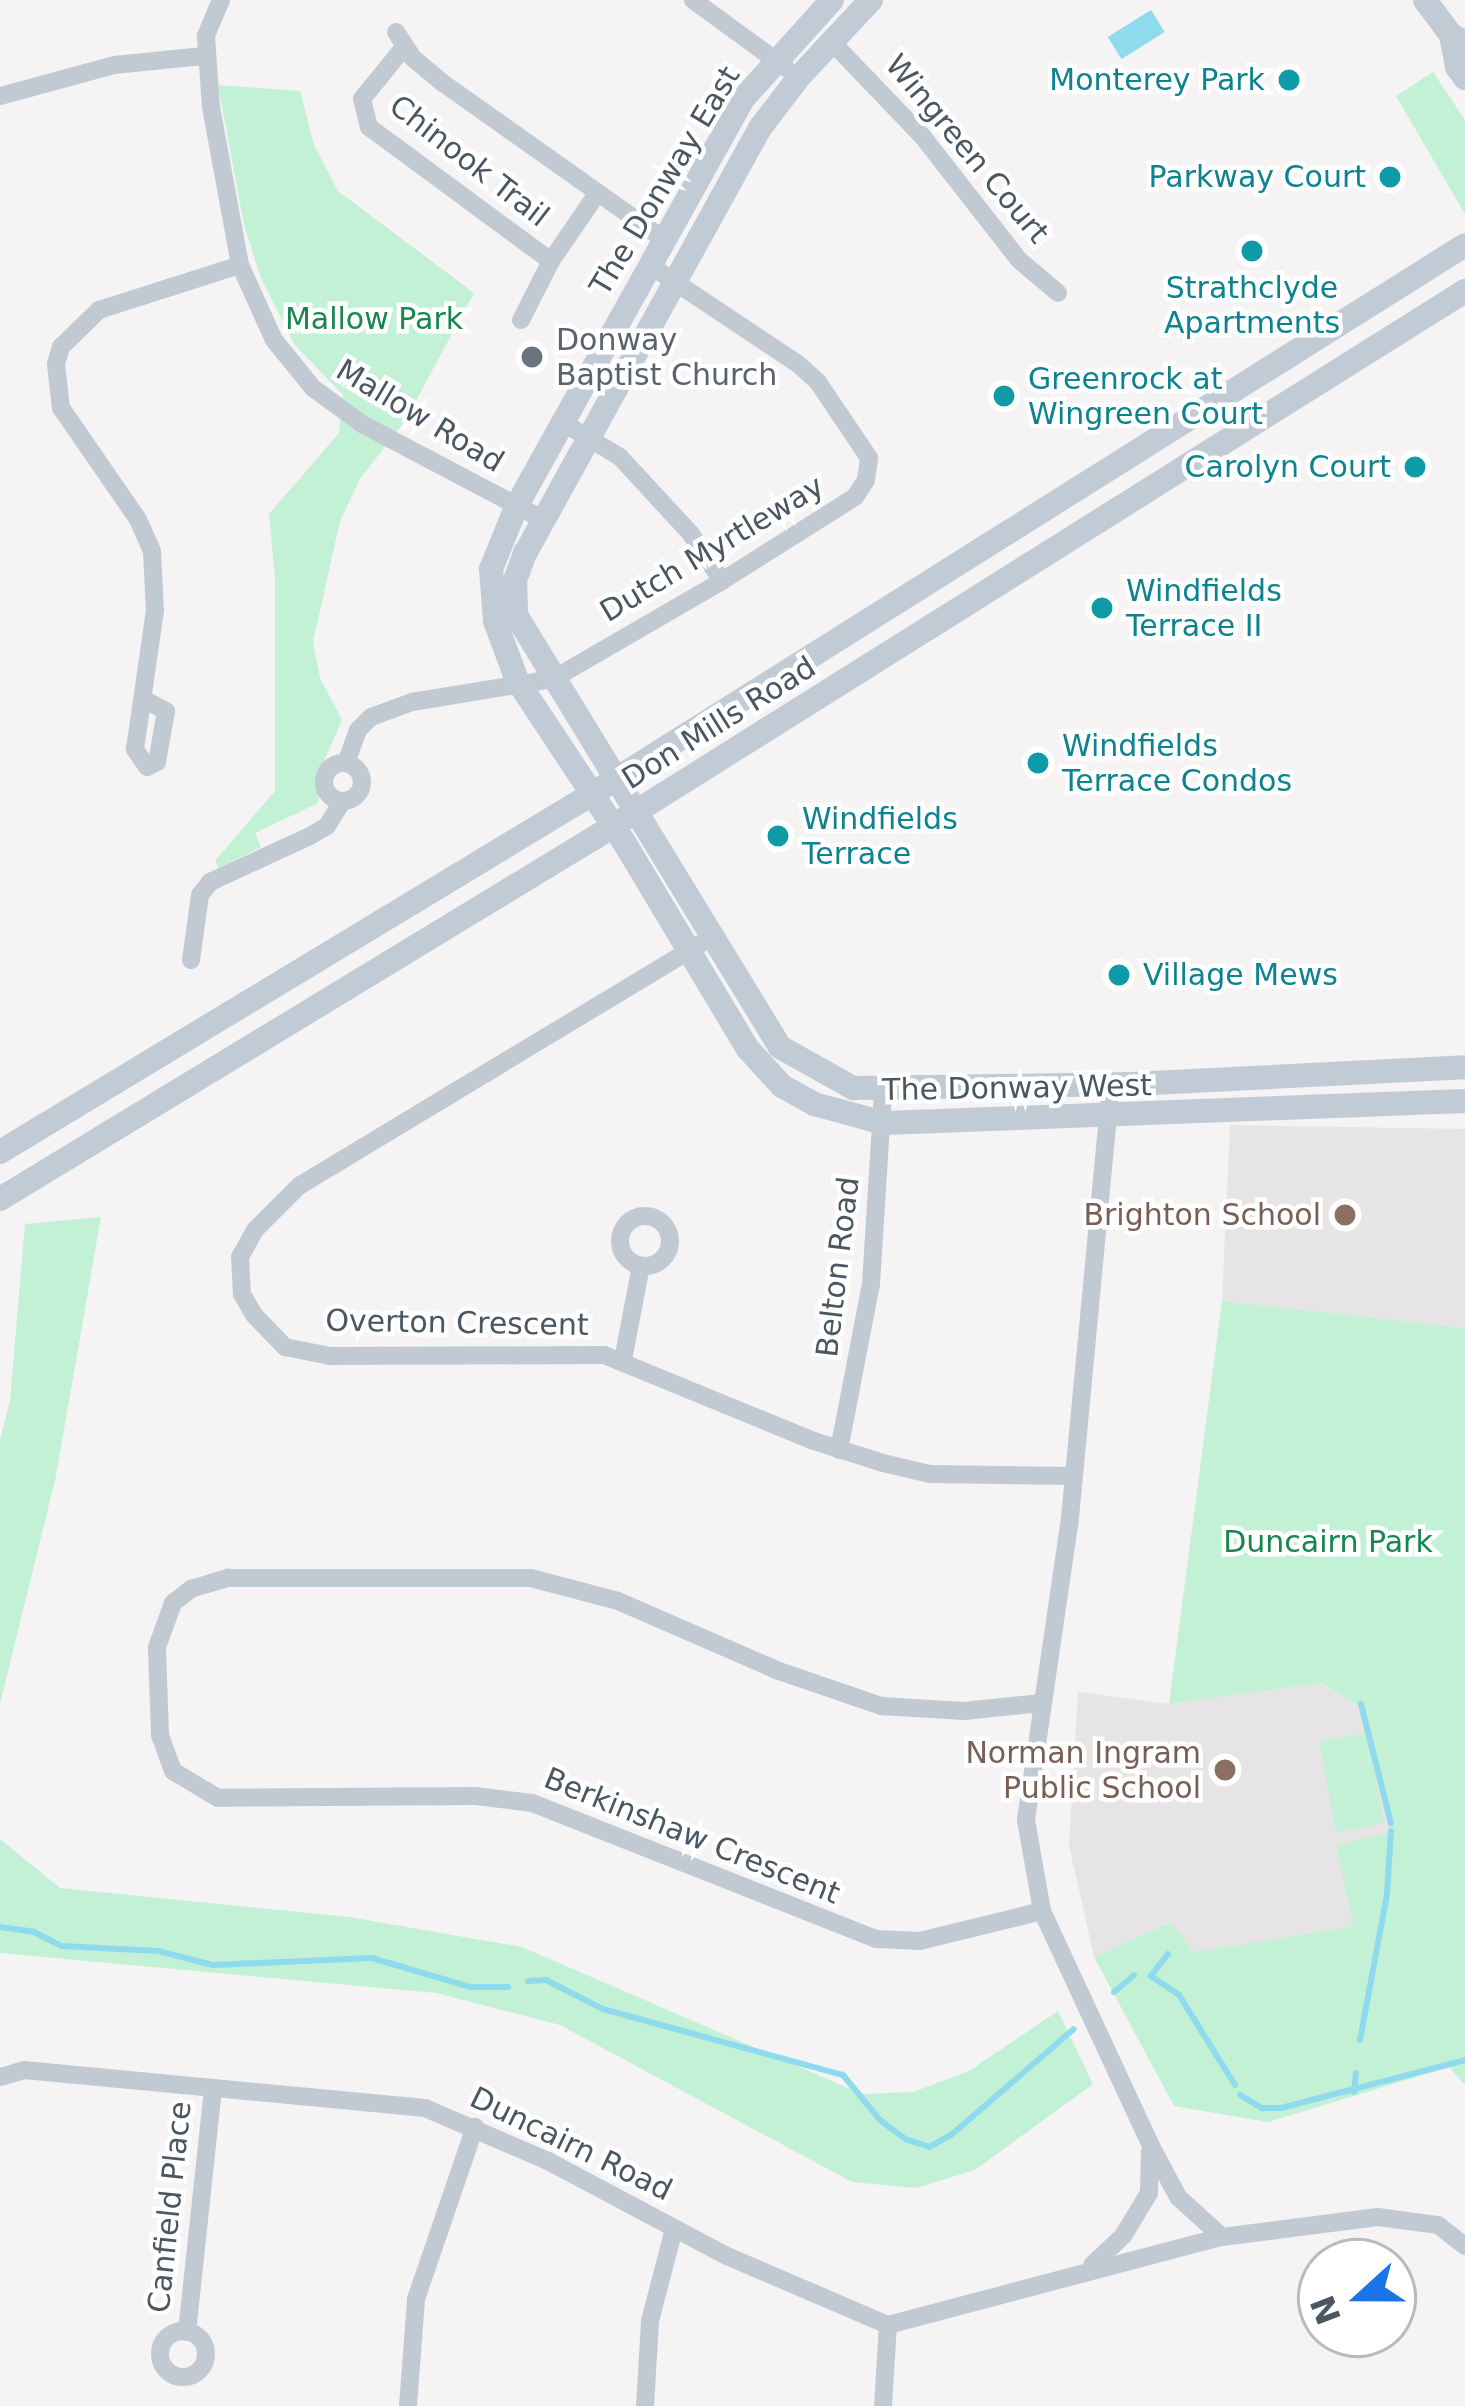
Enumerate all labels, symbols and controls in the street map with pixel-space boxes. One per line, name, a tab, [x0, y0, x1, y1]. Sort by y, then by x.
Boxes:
street label: Wingreen Court	[878, 47, 1056, 251]
street label: The Donway East	[582, 60, 748, 302]
place label: Monterey Park	[1049, 62, 1265, 98]
marker: Monterey Park	[1276, 67, 1302, 93]
street label: Chinook Trail	[382, 88, 556, 234]
place label: Parkway Court	[1149, 159, 1366, 195]
marker: Parkway Court	[1377, 164, 1403, 190]
marker: Strathclyde Apartments	[1239, 238, 1265, 264]
place label: Strathclyde Apartments	[1164, 270, 1340, 340]
park label: Mallow Park	[285, 301, 463, 337]
place label: Donway Baptist Church	[556, 322, 777, 392]
marker: Donway Baptist Church	[519, 344, 545, 370]
street label: Mallow Road	[330, 352, 510, 480]
place label: Greenrock at Wingreen Court	[1028, 361, 1263, 431]
marker: Greenrock at Wingreen Court	[991, 383, 1017, 409]
place label: Carolyn Court	[1185, 449, 1391, 485]
marker: Carolyn Court	[1402, 454, 1428, 480]
street label: Dutch Myrtleway	[594, 468, 830, 630]
place label: Windfields Terrace II	[1126, 573, 1282, 644]
marker: Windfields Terrace II	[1089, 595, 1115, 621]
street label: Don Mills Road	[616, 649, 822, 797]
place label: Windfields Terrace Condos	[1062, 728, 1292, 798]
marker: Windfields Terrace Condos	[1025, 750, 1051, 776]
place label: Windfields Terrace	[802, 801, 958, 872]
marker: Windfields Terrace	[765, 823, 791, 849]
place label: Village Mews	[1143, 957, 1338, 993]
marker: Village Mews	[1106, 962, 1132, 988]
street label: The Donway West	[882, 1068, 1152, 1108]
street label: Belton Road	[809, 1175, 867, 1359]
place label: Brighton School	[1083, 1197, 1321, 1233]
marker: Brighton School	[1332, 1202, 1358, 1228]
street label: Overton Crescent	[325, 1303, 589, 1343]
park label: Duncairn Park	[1223, 1524, 1433, 1560]
place label: Norman Ingram Public School	[965, 1735, 1201, 1806]
marker: Norman Ingram Public School	[1212, 1757, 1238, 1783]
street label: Berkinshaw Crescent	[539, 1760, 845, 1912]
street label: Duncairn Road	[464, 2080, 678, 2208]
street label: Canfield Place	[141, 2100, 199, 2314]
north arrow	[1297, 2238, 1417, 2358]
text: N	[1303, 2290, 1349, 2330]

